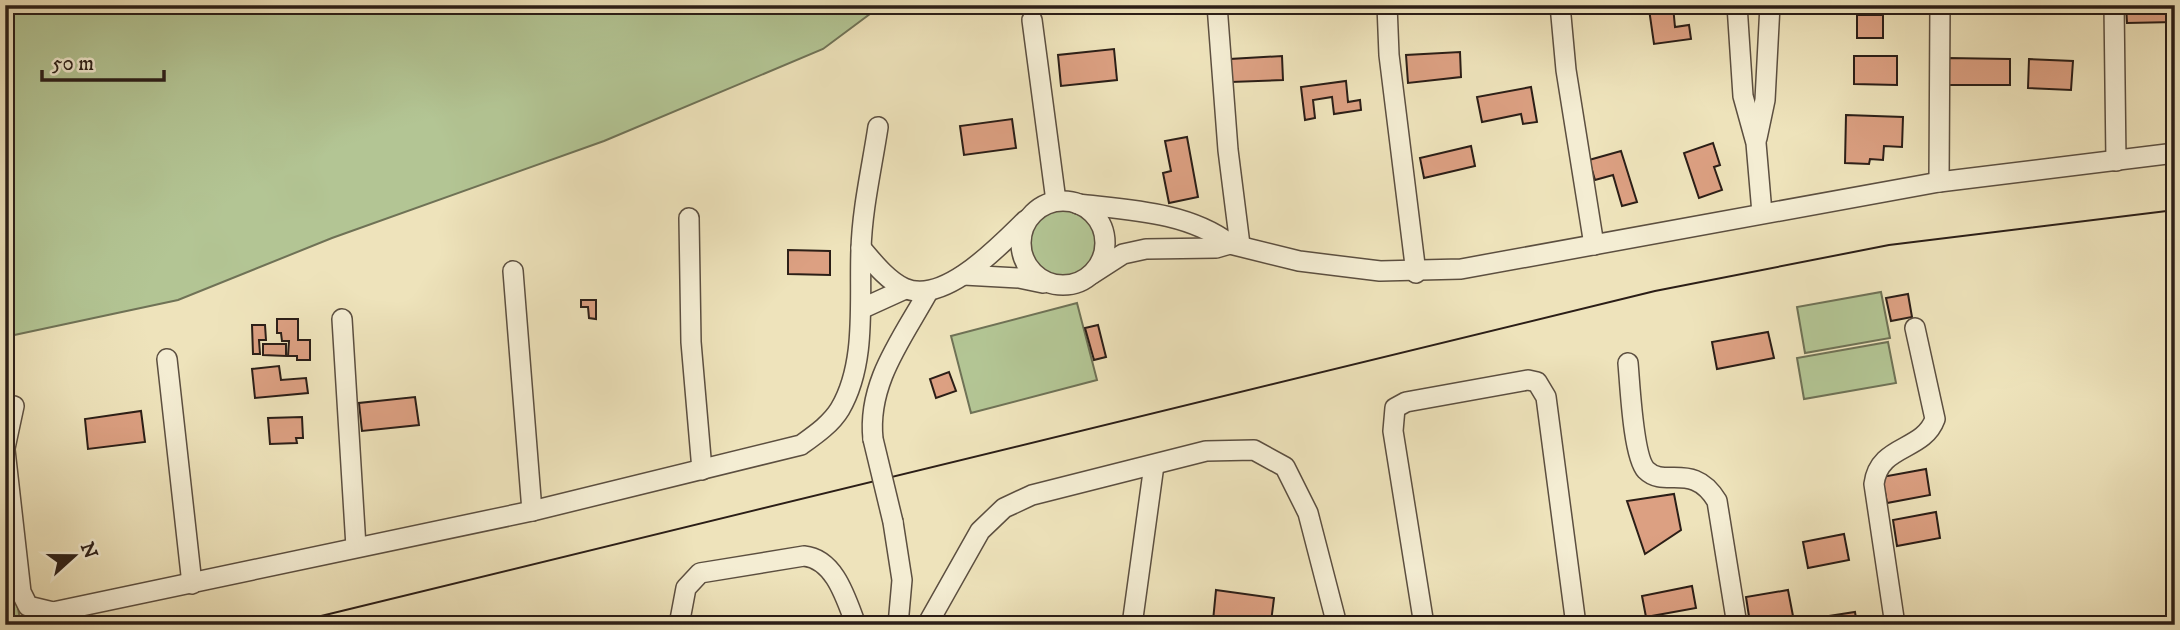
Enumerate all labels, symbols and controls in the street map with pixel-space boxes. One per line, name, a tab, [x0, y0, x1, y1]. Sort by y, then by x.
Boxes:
scale bar	[42, 38, 164, 82]
text: 50 m	[52, 51, 94, 77]
north arrow	[38, 522, 108, 592]
text: N	[75, 539, 102, 562]

